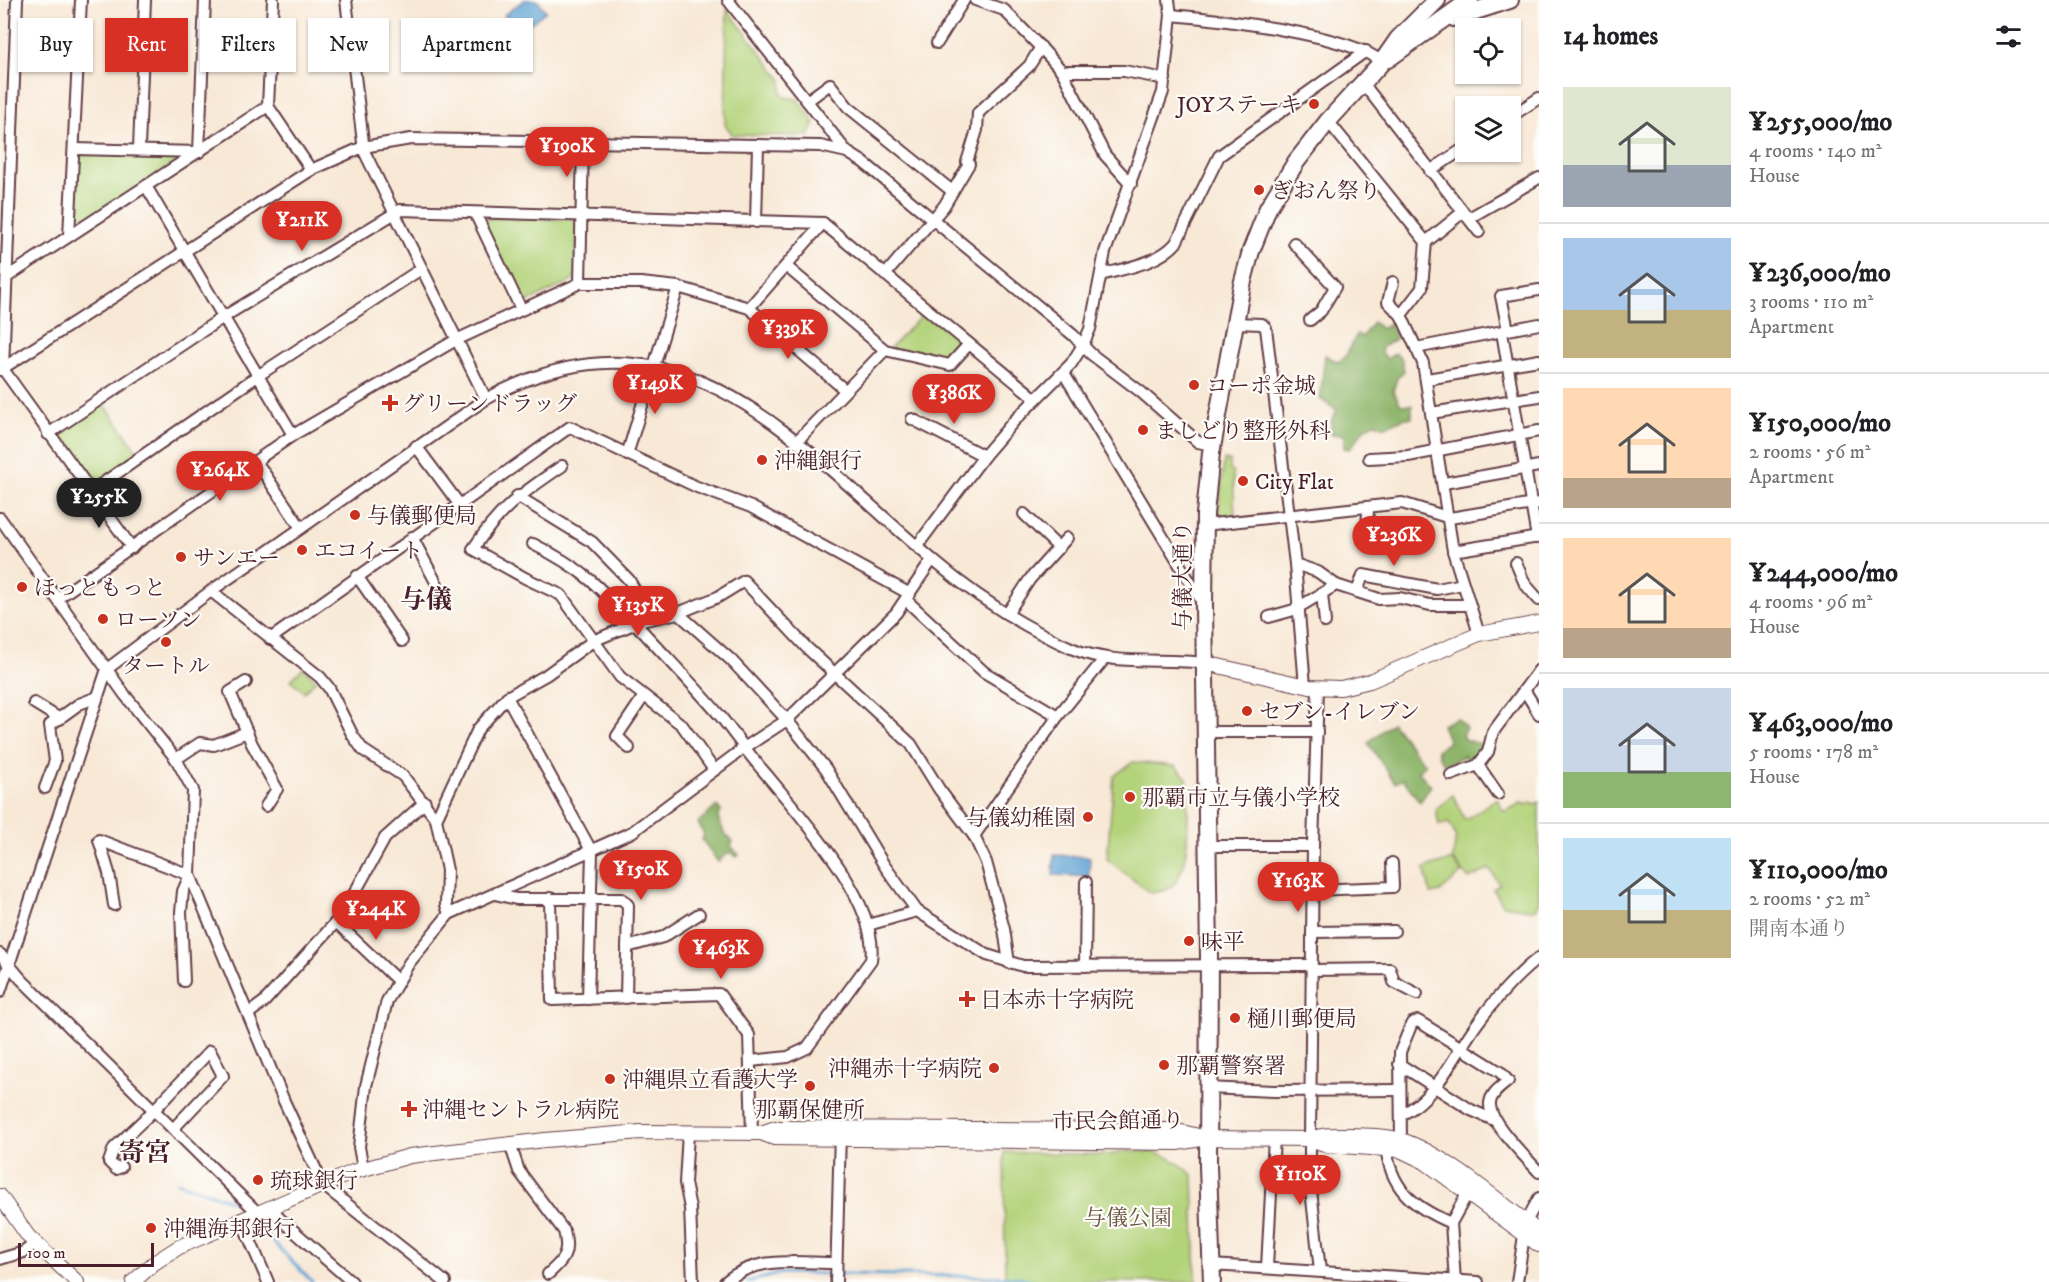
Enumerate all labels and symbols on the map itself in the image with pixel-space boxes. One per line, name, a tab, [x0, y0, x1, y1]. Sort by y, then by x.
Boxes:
place label: JOYステーキ	[1175, 92, 1302, 119]
marker: JOYステーキ	[1307, 97, 1321, 111]
pin: ¥190K	[525, 127, 609, 178]
place label: ぎおん祭り	[1271, 178, 1381, 205]
marker: ぎおん祭り	[1252, 183, 1266, 197]
pin: ¥211K	[260, 201, 344, 252]
pin: ¥339K	[746, 309, 830, 360]
pin: ¥149K	[613, 364, 697, 415]
place label: コーポ金城	[1206, 373, 1316, 400]
pin: ¥386K	[912, 374, 996, 425]
marker: コーポ金城	[1187, 378, 1201, 392]
place label: グリーンドラッグ	[402, 391, 577, 418]
marker: グリーンドラッグ	[383, 396, 397, 410]
place label: ましどり整形外科	[1155, 418, 1331, 445]
marker: ましどり整形外科	[1136, 423, 1150, 437]
place label: 沖縄銀行	[774, 448, 862, 475]
pin: ¥264K	[178, 451, 262, 502]
marker: 沖縄銀行	[755, 453, 769, 467]
place label: City Flat	[1255, 469, 1334, 496]
marker: City Flat	[1236, 474, 1250, 488]
pin: ¥255K	[57, 478, 141, 529]
place label: 与儀郵便局	[367, 503, 477, 530]
marker: 与儀郵便局	[348, 508, 362, 522]
pin: ¥236K	[1352, 516, 1436, 567]
street label: 与儀大通り	[1170, 521, 1197, 631]
place label: エコイート	[314, 538, 423, 565]
marker: エコイート	[295, 543, 309, 557]
place label: サンエー	[193, 545, 280, 572]
marker: サンエー	[174, 550, 188, 564]
place label: ほっともっと	[34, 575, 166, 602]
marker: ほっともっと	[15, 580, 29, 594]
district label: 与儀	[400, 584, 452, 617]
pin: ¥135K	[596, 586, 680, 637]
place label: ローソン	[115, 607, 202, 634]
marker: ローソン	[96, 612, 110, 626]
marker: タートル	[159, 635, 173, 649]
place label: タートル	[122, 653, 210, 680]
place label: セブン-イレブン	[1259, 699, 1420, 726]
marker: セブン-イレブン	[1240, 704, 1254, 718]
place label: 那覇市立与儀小学校	[1142, 785, 1340, 812]
marker: 那覇市立与儀小学校	[1123, 790, 1137, 804]
place label: 与儀幼稚園	[966, 805, 1076, 832]
marker: 与儀幼稚園	[1081, 810, 1095, 824]
pin: ¥150K	[599, 850, 683, 901]
pin: ¥163K	[1256, 862, 1340, 913]
pin: ¥244K	[334, 890, 418, 941]
pin: ¥463K	[679, 929, 763, 980]
place label: 味平	[1201, 929, 1245, 956]
marker: 味平	[1182, 934, 1196, 948]
place label: 日本赤十字病院	[980, 987, 1134, 1014]
marker: 日本赤十字病院	[958, 990, 976, 1008]
place label: 樋川郵便局	[1247, 1006, 1357, 1033]
marker: 樋川郵便局	[1228, 1011, 1242, 1025]
place label: 那覇警察署	[1176, 1053, 1286, 1080]
place label: 沖縄赤十字病院	[828, 1056, 982, 1083]
marker: 那覇警察署	[1157, 1058, 1171, 1072]
marker: 沖縄赤十字病院	[987, 1061, 1001, 1075]
place label: 沖縄県立看護大学	[622, 1067, 798, 1094]
marker: 沖縄県立看護大学	[603, 1072, 617, 1086]
marker: 那覇保健所	[803, 1079, 817, 1093]
place label: 沖縄セントラル病院	[422, 1097, 619, 1124]
place label: 那覇保健所	[755, 1097, 865, 1124]
marker: 沖縄セントラル病院	[400, 1100, 418, 1118]
street label: 市民会館通り	[1052, 1107, 1184, 1136]
district label: 寄宮	[119, 1137, 171, 1170]
pin: ¥110K	[1258, 1155, 1342, 1206]
place label: 琉球銀行	[270, 1168, 358, 1195]
marker: 琉球銀行	[251, 1173, 265, 1187]
park label: 与儀公園	[1084, 1205, 1172, 1232]
place label: 沖縄海邦銀行	[163, 1216, 295, 1243]
marker: 沖縄海邦銀行	[144, 1221, 158, 1235]
scale bar	[18, 1240, 154, 1268]

